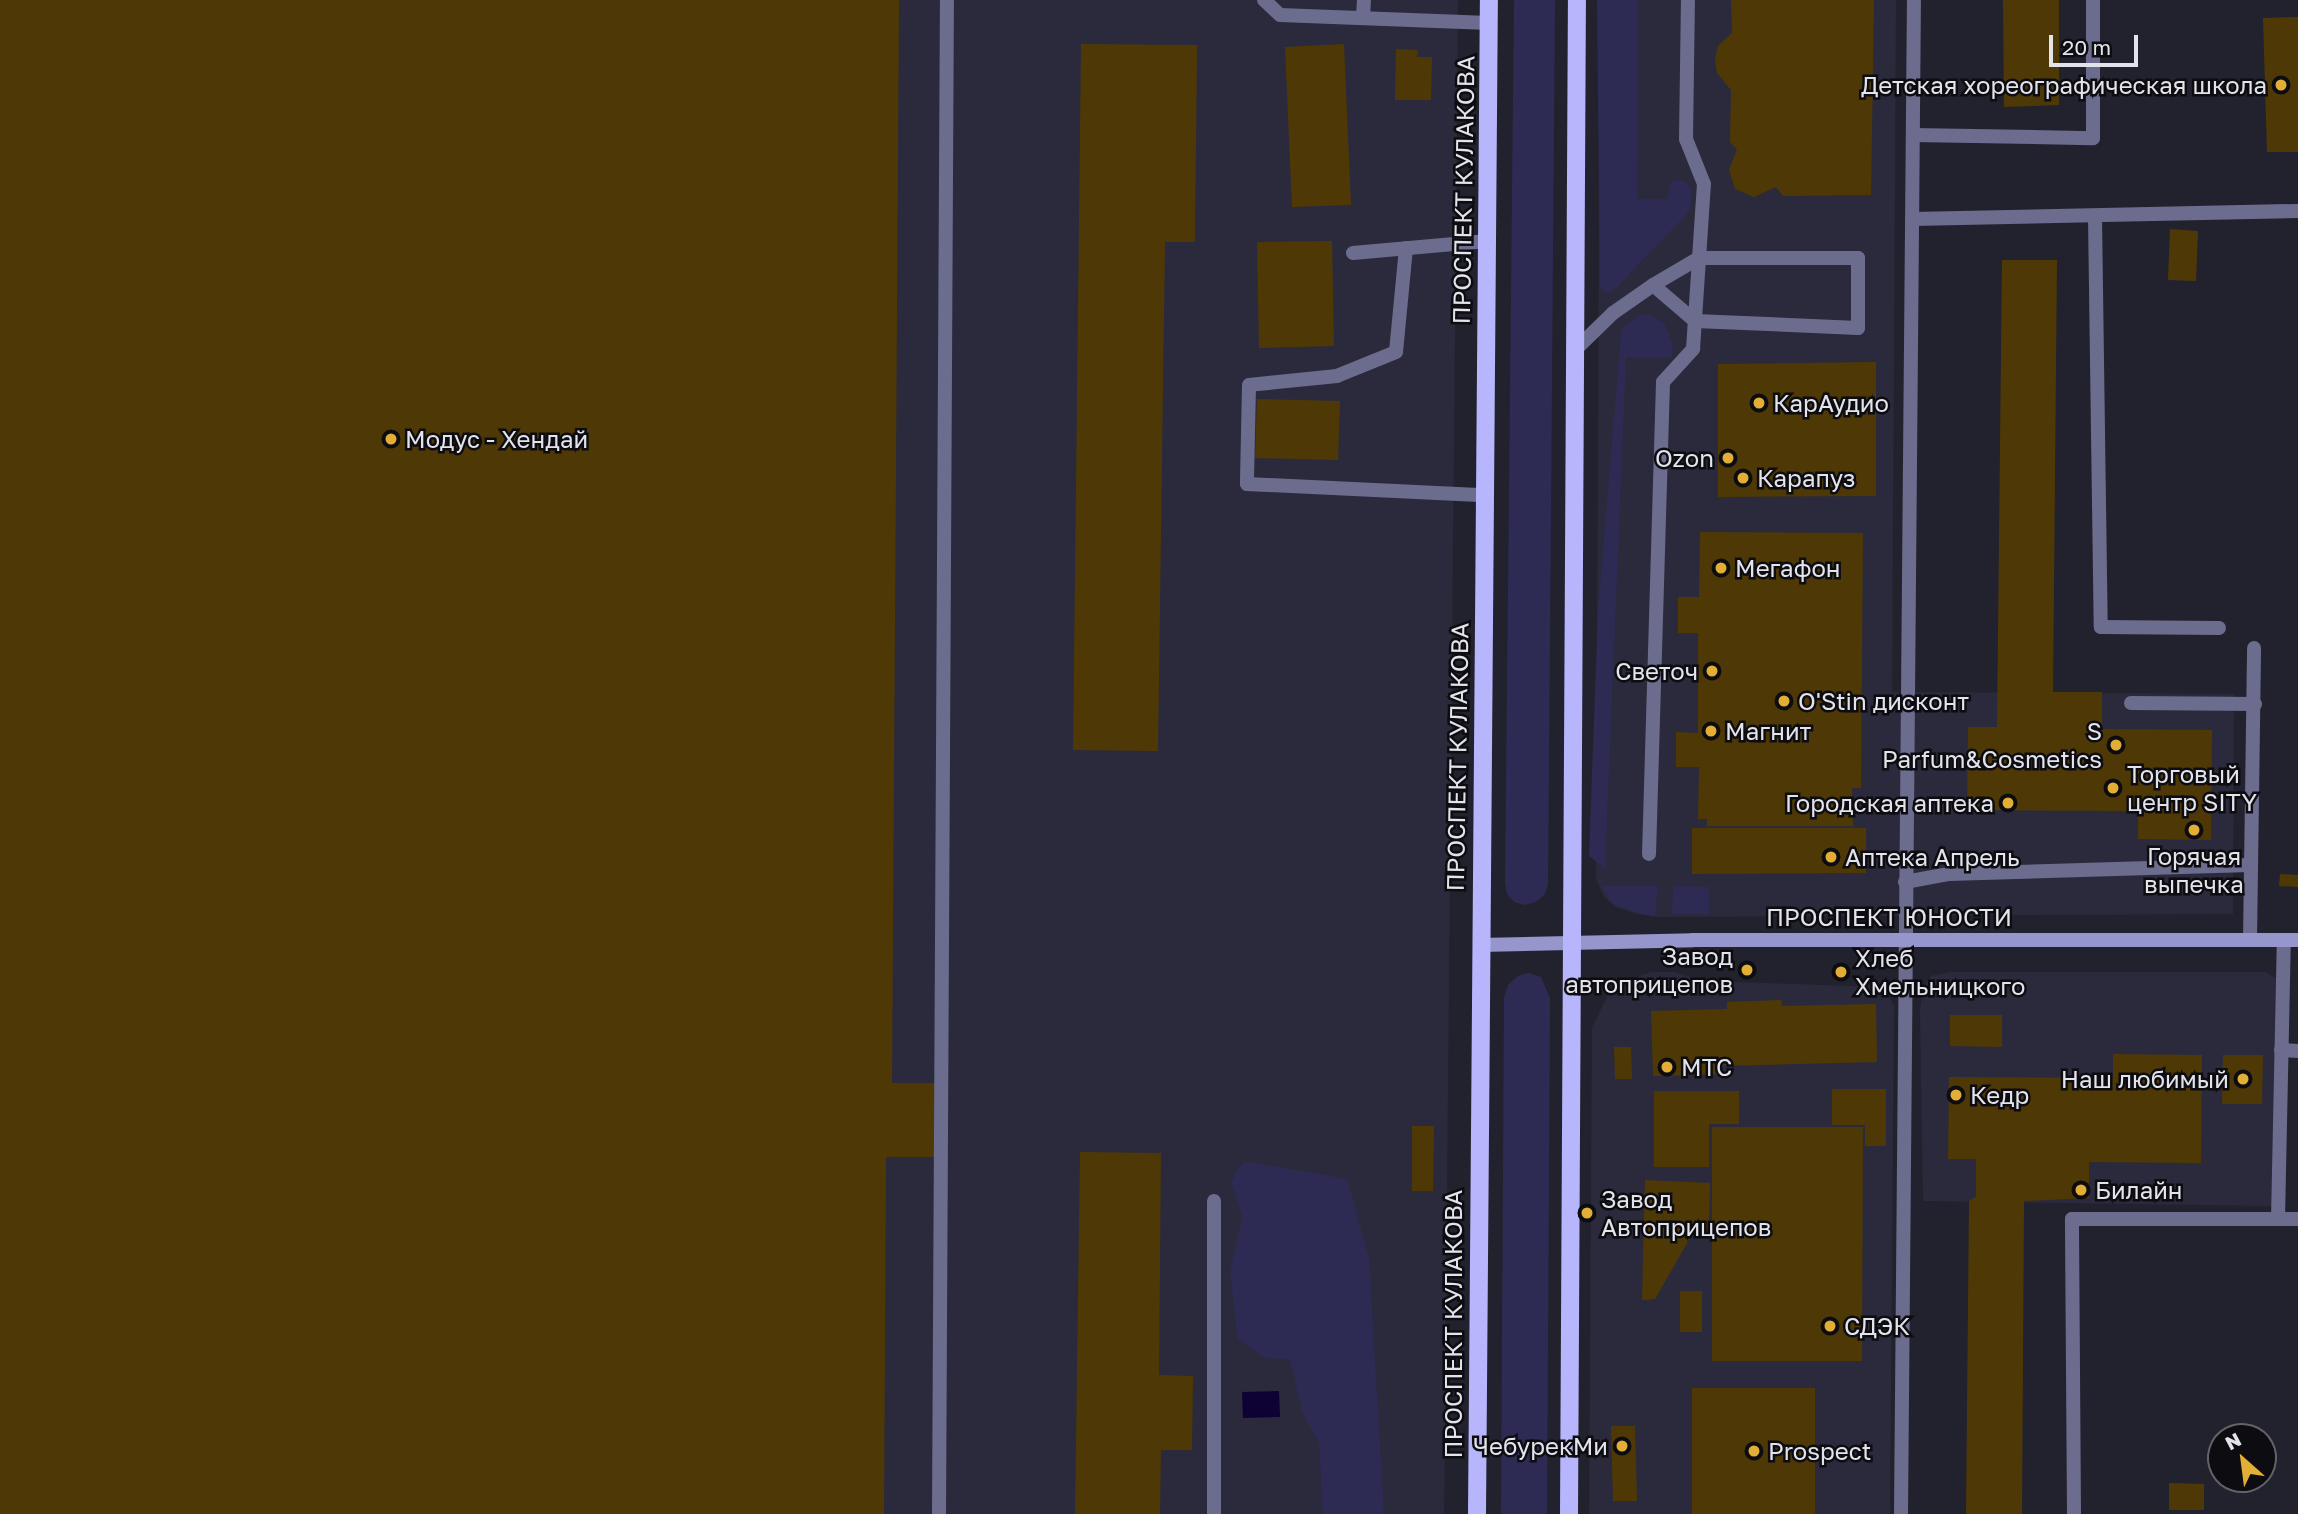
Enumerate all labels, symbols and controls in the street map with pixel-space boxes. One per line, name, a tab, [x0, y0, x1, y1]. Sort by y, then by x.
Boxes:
scale bar	[2053, 21, 2142, 65]
text: 20 m	[2062, 34, 2111, 60]
street label: ПРОСПЕКТ КУЛАКОВА	[1446, 55, 1480, 325]
place label: Детская хореографическая школа	[1861, 71, 2267, 99]
marker: Детская хореографическая школа	[2273, 77, 2289, 93]
place label: КарАудио	[1773, 389, 1889, 417]
marker: КарАудио	[1751, 395, 1767, 411]
place label: Модус - Хендай	[405, 425, 588, 453]
marker: Модус - Хендай	[383, 431, 399, 447]
place label: Ozon	[1655, 444, 1714, 472]
marker: Ozon	[1720, 450, 1736, 466]
place label: Карапуз	[1757, 464, 1855, 492]
marker: Карапуз	[1735, 470, 1751, 486]
place label: Мегафон	[1735, 554, 1840, 582]
marker: Мегафон	[1713, 560, 1729, 576]
street label: ПРОСПЕКТ КУЛАКОВА	[1440, 622, 1474, 892]
place label: Светоч	[1615, 657, 1698, 685]
marker: Светоч	[1704, 663, 1720, 679]
place label: O'Stin дисконт	[1798, 687, 1969, 715]
marker: O'Stin дисконт	[1776, 693, 1792, 709]
place label: Магнит	[1725, 717, 1811, 745]
place label: S Parfum&Cosmetics	[1882, 717, 2102, 773]
marker: Магнит	[1703, 723, 1719, 739]
marker: S Parfum&Cosmetics	[2108, 737, 2124, 753]
place label: Торговый центр SITY	[2127, 760, 2257, 816]
marker: Торговый центр SITY	[2105, 780, 2121, 796]
place label: Городская аптека	[1785, 789, 1994, 817]
marker: Городская аптека	[2000, 795, 2016, 811]
marker: Горячая выпечка	[2186, 822, 2202, 838]
place label: Горячая выпечка	[2144, 842, 2244, 898]
place label: Аптека Апрель	[1845, 843, 2020, 871]
marker: Аптека Апрель	[1823, 849, 1839, 865]
street label: ПРОСПЕКТ ЮНОСТИ	[1766, 903, 2012, 931]
place label: Завод автоприцепов	[1565, 942, 1733, 998]
place label: Хлеб Хмельницкого	[1855, 944, 2026, 1000]
marker: Завод автоприцепов	[1739, 962, 1755, 978]
marker: Хлеб Хмельницкого	[1833, 964, 1849, 980]
place label: МТС	[1681, 1053, 1732, 1081]
marker: МТС	[1659, 1059, 1675, 1075]
place label: Наш любимый	[2061, 1065, 2229, 1093]
marker: Наш любимый	[2235, 1071, 2251, 1087]
place label: Кедр	[1970, 1081, 2029, 1109]
marker: Кедр	[1948, 1087, 1964, 1103]
place label: Билайн	[2095, 1176, 2182, 1204]
marker: Билайн	[2073, 1182, 2089, 1198]
place label: Завод Автоприцепов	[1601, 1185, 1771, 1241]
street label: ПРОСПЕКТ КУЛАКОВА	[1439, 1190, 1467, 1458]
marker: Завод Автоприцепов	[1579, 1205, 1595, 1221]
place label: СДЭК	[1844, 1312, 1910, 1340]
marker: СДЭК	[1822, 1318, 1838, 1334]
north arrow	[2207, 1423, 2277, 1493]
text: N	[2221, 1427, 2245, 1454]
place label: ЧебурекМи	[1473, 1432, 1608, 1460]
place label: Prospect	[1768, 1437, 1871, 1465]
marker: ЧебурекМи	[1614, 1438, 1630, 1454]
marker: Prospect	[1746, 1443, 1762, 1459]

